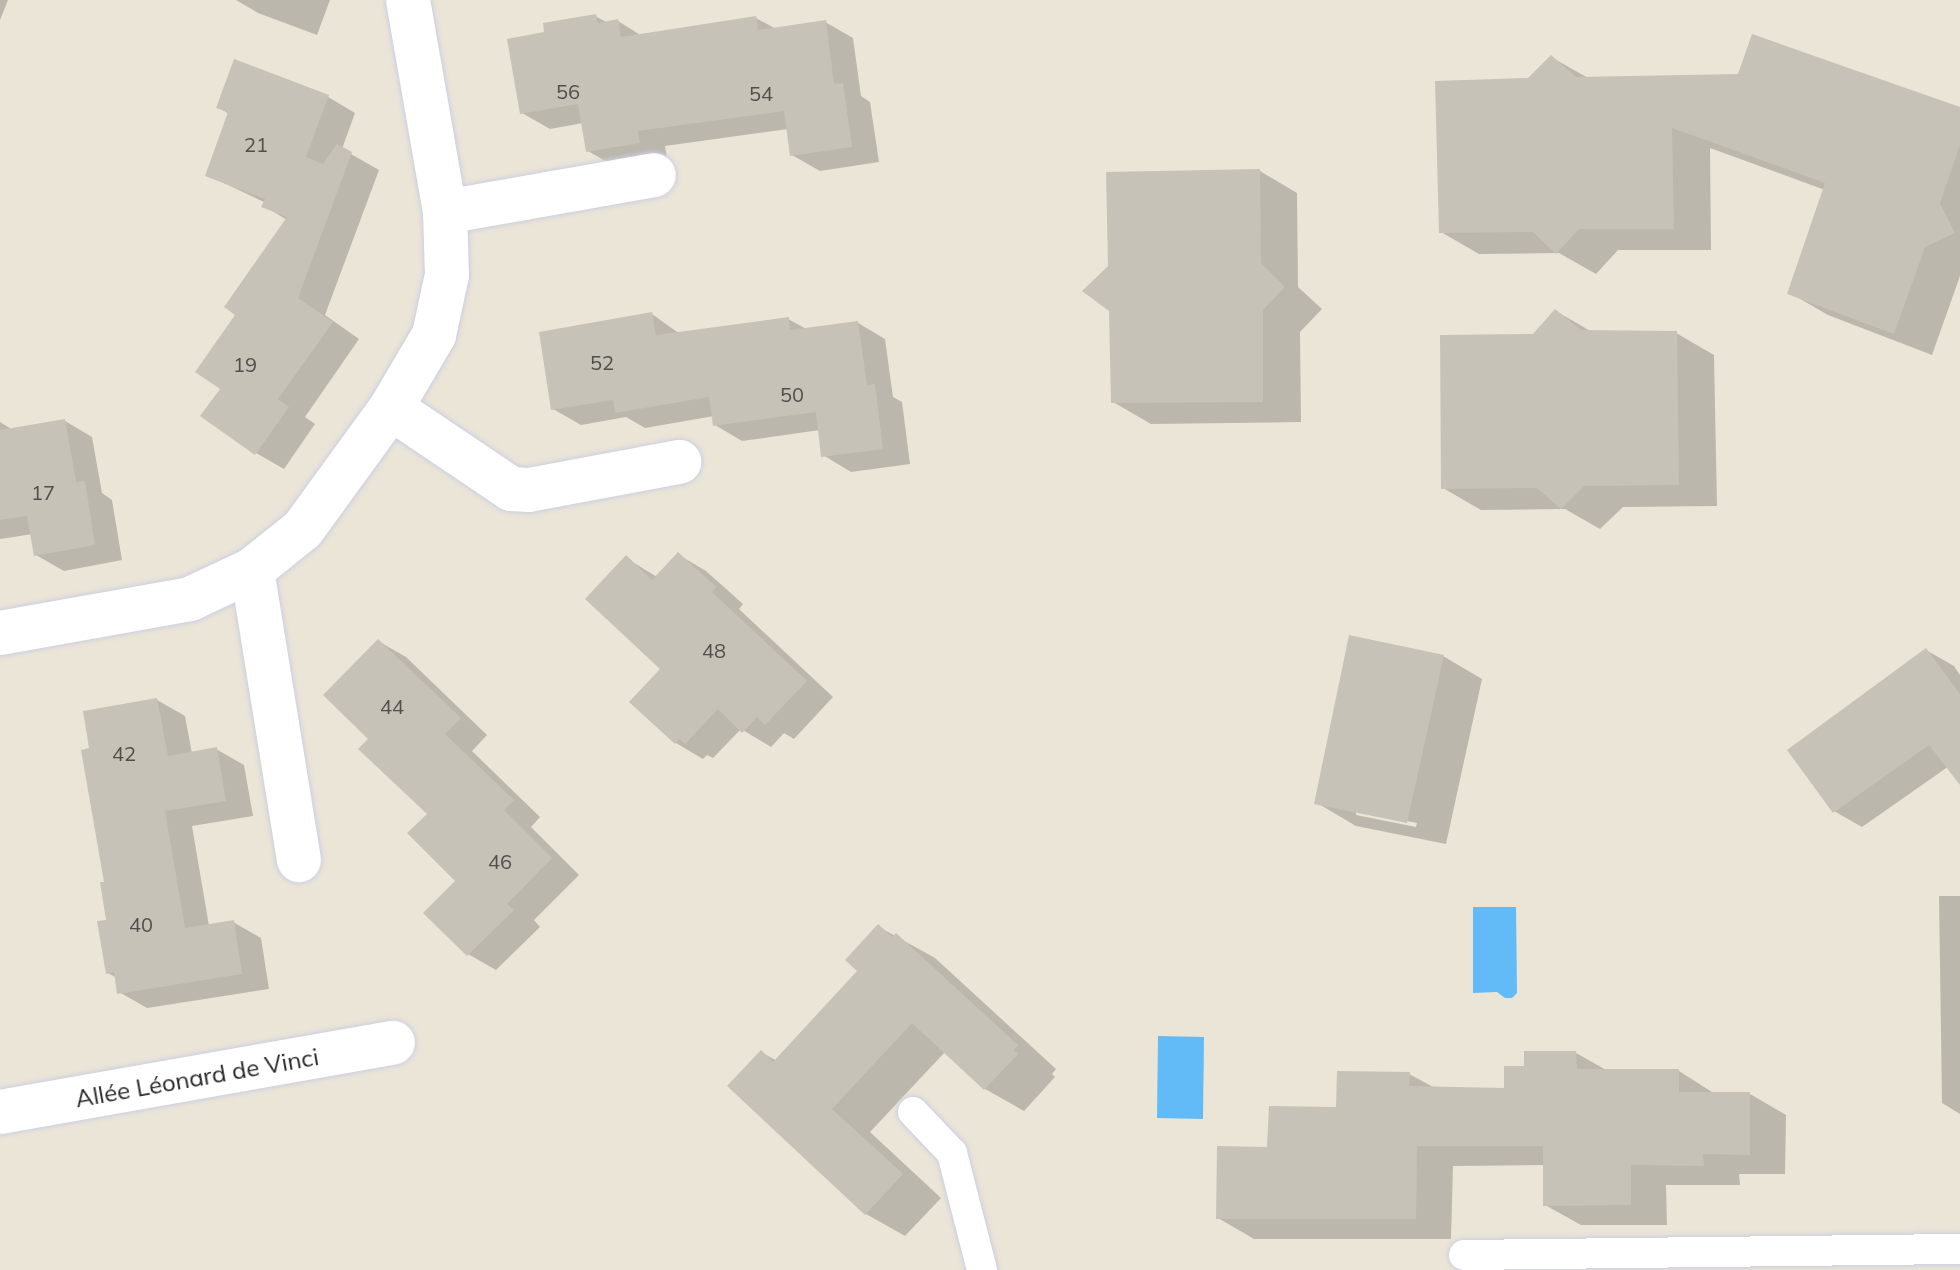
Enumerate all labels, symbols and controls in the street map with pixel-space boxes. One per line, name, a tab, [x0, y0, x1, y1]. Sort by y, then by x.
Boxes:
house number: 56	[556, 79, 580, 103]
house number: 54	[749, 81, 773, 105]
house number: 21	[244, 132, 268, 156]
house number: 52	[590, 350, 614, 374]
house number: 19	[233, 352, 257, 376]
house number: 50	[780, 382, 804, 406]
house number: 17	[31, 480, 55, 504]
house number: 48	[702, 638, 726, 662]
house number: 44	[380, 694, 404, 718]
house number: 42	[112, 741, 136, 765]
house number: 46	[488, 849, 512, 873]
house number: 40	[129, 912, 153, 936]
street label: Allée Léonard de Vinci	[73, 1042, 321, 1114]

